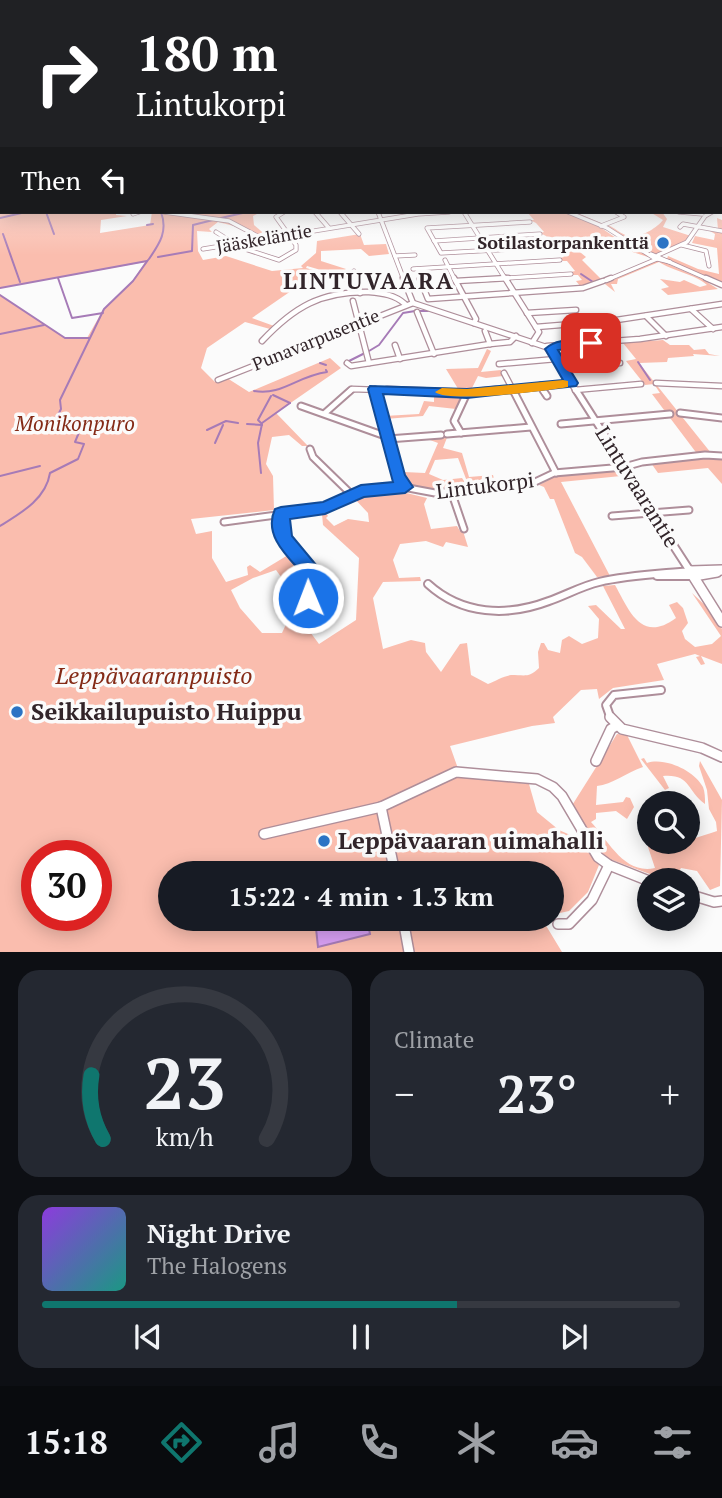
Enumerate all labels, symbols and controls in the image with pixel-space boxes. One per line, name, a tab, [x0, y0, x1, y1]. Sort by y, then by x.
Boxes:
text: 180 m	[136, 20, 278, 85]
icon: right	[21, 28, 112, 119]
text: Lintukorpi	[136, 83, 286, 125]
icon: left	[95, 161, 133, 199]
text: Then	[21, 163, 81, 197]
street label: Jääskeläntie	[214, 218, 313, 258]
place label: Sotilastorpankenttä	[477, 230, 649, 254]
marker: Sotilastorpankenttä	[655, 235, 671, 251]
district label: LINTUVAARA	[283, 265, 455, 296]
street label: Punavarpusentie	[248, 303, 383, 376]
pin	[561, 313, 621, 373]
icon: arrive	[572, 324, 610, 362]
park label: Monikonpuro	[14, 409, 135, 437]
street label: Lintuvaarantie	[589, 421, 686, 552]
street label: Lintukorpi	[434, 465, 536, 505]
position arrow	[271, 561, 345, 635]
park label: Leppävaaranpuisto	[54, 659, 253, 691]
place label: Seikkailupuisto Huippu	[31, 695, 302, 727]
marker: Seikkailupuisto Huippu	[9, 704, 25, 720]
map controls	[637, 791, 700, 931]
button: search	[637, 791, 700, 854]
place label: Leppävaaran uimahalli	[338, 824, 604, 856]
marker: Leppävaaran uimahalli	[316, 833, 332, 849]
speed limit sign: 30	[21, 840, 112, 931]
button: layers	[637, 868, 700, 931]
text: 15:22 · 4 min · 1.3 km	[228, 879, 494, 913]
text: Climate	[394, 1024, 474, 1055]
text: 23	[144, 1034, 226, 1131]
text: 23°	[497, 1059, 577, 1128]
text: −	[394, 1069, 414, 1119]
text: +	[660, 1069, 680, 1119]
text: km/h	[156, 1120, 214, 1153]
text: Night Drive	[147, 1216, 291, 1250]
text: The Halogens	[147, 1250, 287, 1281]
icon: previous	[129, 1318, 167, 1356]
icon: pause	[342, 1318, 380, 1356]
icon: next	[555, 1318, 593, 1356]
icon: directions	[157, 1418, 206, 1467]
icon: music	[255, 1418, 304, 1467]
icon: phone	[354, 1418, 403, 1467]
icon: climate	[452, 1418, 501, 1467]
icon: car	[550, 1418, 599, 1467]
icon: filters	[648, 1418, 697, 1467]
text: 15:18	[25, 1421, 108, 1463]

